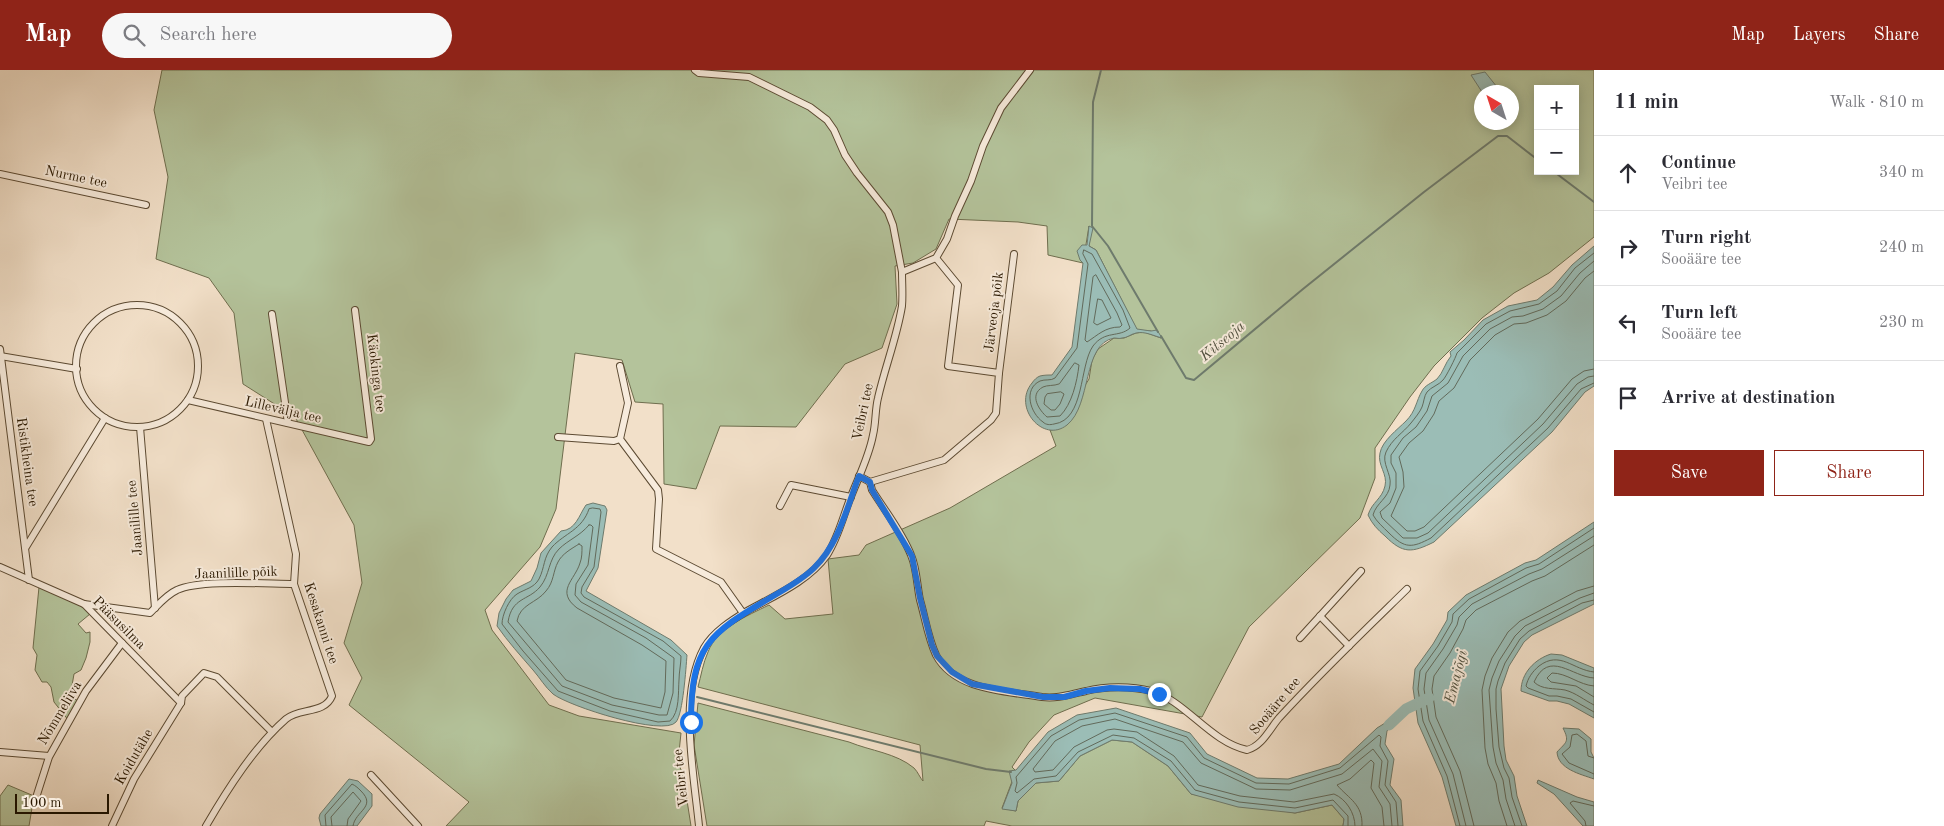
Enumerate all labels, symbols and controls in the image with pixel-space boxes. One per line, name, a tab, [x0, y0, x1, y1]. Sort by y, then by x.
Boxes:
search box	[102, 13, 452, 58]
icon: search	[120, 21, 148, 49]
text: Map	[25, 23, 72, 47]
text: Search here	[160, 26, 257, 45]
text: Map	[1731, 26, 1765, 44]
text: Layers	[1793, 26, 1845, 44]
text: Share	[1873, 26, 1919, 44]
north arrow	[1474, 85, 1519, 130]
map controls	[1534, 85, 1579, 175]
button: +	[1534, 85, 1579, 130]
text: 11 min	[1614, 92, 1679, 113]
text: Walk · 810 m	[1829, 95, 1924, 111]
button: −	[1534, 130, 1579, 175]
text: Continue	[1661, 154, 1736, 173]
icon: ahead	[1614, 159, 1642, 187]
street label: Nurme tee	[44, 164, 108, 190]
text: 340 m	[1879, 165, 1924, 181]
text: Veibri tee	[1661, 177, 1727, 193]
text: Turn right	[1661, 229, 1751, 248]
icon: right	[1614, 234, 1642, 262]
text: 240 m	[1879, 240, 1924, 256]
text: Sooääre tee	[1661, 252, 1741, 268]
street label: Järveoja põik	[982, 271, 1006, 353]
text: Turn left	[1661, 304, 1738, 323]
icon: left	[1614, 309, 1642, 337]
text: 230 m	[1879, 315, 1924, 331]
water label: Kitseoja	[1197, 319, 1248, 366]
text: Sooääre tee	[1661, 327, 1741, 343]
street label: Käokinga tee	[364, 333, 388, 413]
street label: Veibri tee	[850, 382, 876, 442]
icon: arrive	[1614, 384, 1642, 412]
text: Arrive at destination	[1661, 389, 1835, 408]
street label: Lillevälja tee	[243, 394, 323, 426]
street label: Ristikheina tee	[14, 417, 40, 507]
button: Save	[1614, 450, 1764, 496]
button: Share	[1774, 450, 1924, 496]
street label: Jaanilille tee	[125, 480, 145, 556]
street label: Jaanilille põik	[194, 565, 278, 581]
street label: Kesakanni tee	[301, 581, 341, 665]
street label: Pääsusilma	[90, 594, 148, 652]
water label: Emajõgi	[1443, 649, 1471, 706]
street label: Sooääre tee	[1247, 675, 1303, 737]
street label: Nõmmeliiva	[36, 679, 84, 747]
route end	[1148, 683, 1171, 706]
route start	[680, 711, 703, 734]
street label: Koidutähe	[112, 727, 156, 787]
street label: Veibri tee	[671, 748, 691, 808]
scale bar	[15, 791, 109, 814]
text: 100 m	[22, 796, 61, 810]

